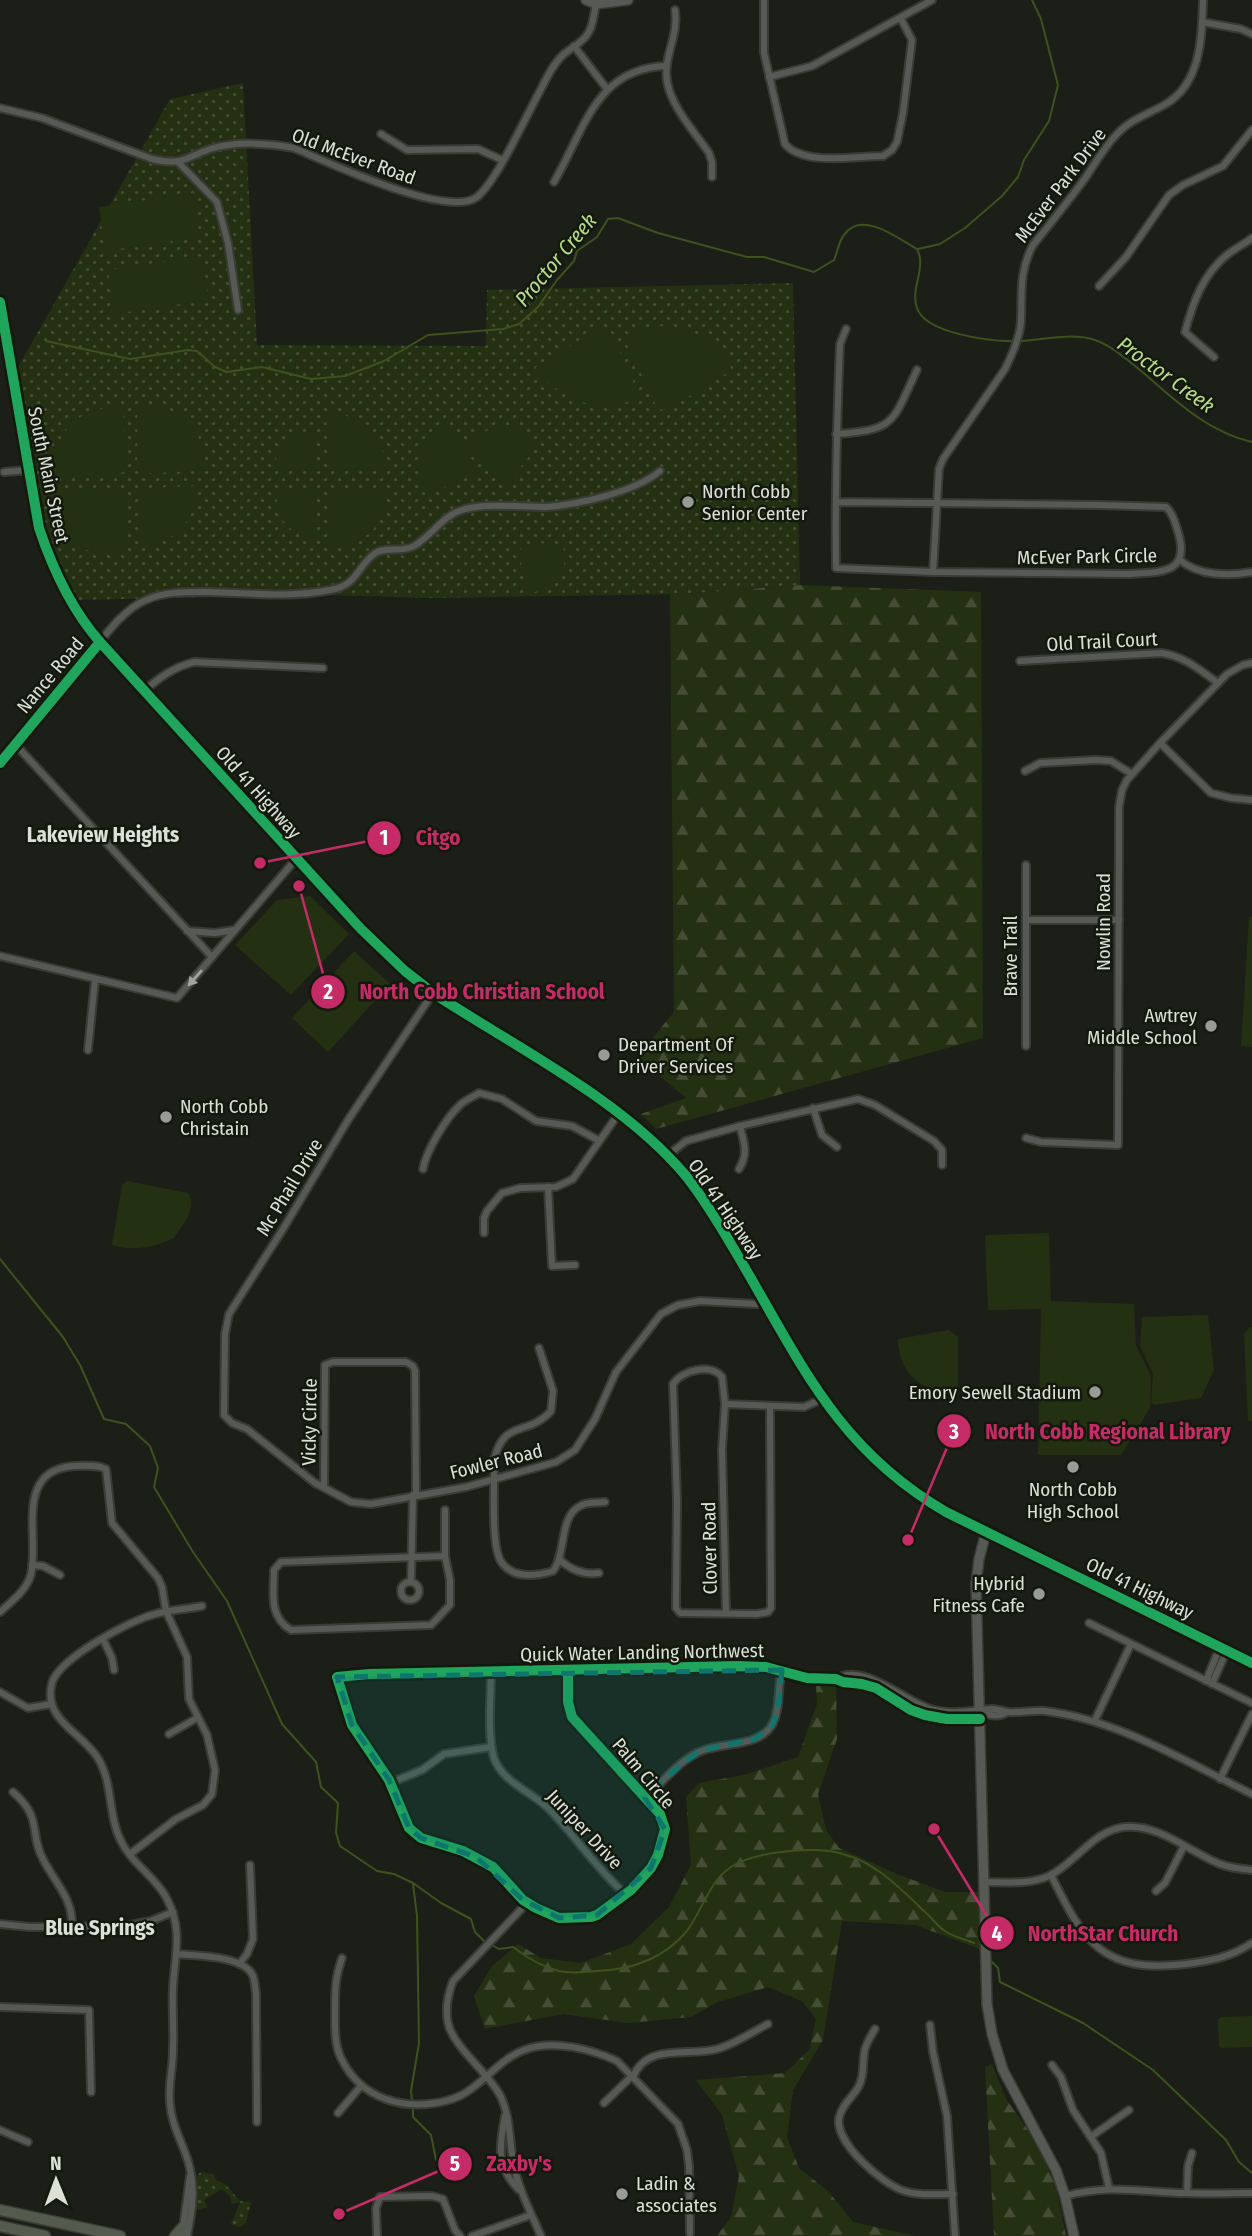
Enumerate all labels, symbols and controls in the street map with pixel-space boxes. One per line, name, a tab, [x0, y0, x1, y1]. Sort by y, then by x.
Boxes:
street label: Old McEver Road	[289, 123, 419, 189]
street label: McEver Park Drive	[1010, 123, 1111, 247]
water label: Proctor Creek	[509, 208, 603, 312]
water label: Proctor Creek	[1112, 331, 1220, 419]
street label: South Main Street	[23, 405, 74, 546]
place label: North Cobb Senior Center	[702, 480, 808, 525]
marker: North Cobb Senior Center	[680, 494, 696, 510]
street label: McEver Park Circle	[1017, 544, 1157, 569]
street label: Old Trail Court	[1046, 627, 1159, 656]
street label: Nance Road	[12, 633, 89, 718]
street label: Old 41 Highway	[211, 741, 306, 844]
callout: Citgo	[366, 817, 474, 859]
district label: Lakeview Heights	[27, 822, 179, 848]
text: 1	[380, 825, 388, 851]
text: Citgo	[416, 825, 460, 851]
street label: Nowlin Road	[1092, 873, 1115, 971]
street label: Brave Trail	[999, 915, 1022, 997]
one-way arrow	[187, 969, 203, 987]
callout: North Cobb Christian School	[311, 971, 619, 1013]
text: 2	[322, 979, 333, 1005]
text: North Cobb Christian School	[359, 979, 605, 1005]
place label: Awtrey Middle School	[1087, 1004, 1198, 1049]
marker: Awtrey Middle School	[1203, 1018, 1219, 1034]
place label: Department Of Driver Services	[618, 1033, 734, 1078]
marker: Department Of Driver Services	[596, 1047, 612, 1063]
place label: North Cobb Christain	[180, 1095, 268, 1140]
marker: North Cobb Christain	[158, 1109, 174, 1125]
street label: Mc Phail Drive	[251, 1134, 327, 1240]
street label: Old 41 Highway	[683, 1155, 768, 1264]
street label: Vicky Circle	[297, 1378, 322, 1466]
place label: Emory Sewell Stadium	[909, 1381, 1081, 1404]
marker: Emory Sewell Stadium	[1087, 1384, 1103, 1400]
callout: North Cobb Regional Library	[936, 1410, 1245, 1452]
text: 3	[948, 1419, 959, 1445]
text: North Cobb Regional Library	[985, 1419, 1232, 1445]
street label: Fowler Road	[447, 1439, 545, 1484]
marker: North Cobb High School	[1065, 1459, 1081, 1475]
place label: North Cobb High School	[1027, 1478, 1119, 1523]
street label: Clover Road	[697, 1502, 722, 1594]
street label: Old 41 Highway	[1082, 1553, 1198, 1625]
place label: Hybrid Fitness Cafe	[933, 1572, 1025, 1617]
marker: Hybrid Fitness Cafe	[1031, 1586, 1047, 1602]
street label: Quick Water Landing Northwest	[520, 1639, 765, 1666]
street label: Palm Circle	[607, 1733, 680, 1813]
street label: Juniper Drive	[542, 1785, 627, 1874]
callout: NorthStar Church	[979, 1912, 1193, 1954]
district label: Blue Springs	[45, 1915, 155, 1941]
text: 4	[992, 1921, 1003, 1947]
text: NorthStar Church	[1028, 1921, 1178, 1947]
callout: Zaxby's	[438, 2143, 566, 2185]
north arrow	[21, 2145, 91, 2215]
text: 5	[450, 2151, 460, 2177]
text: Zaxby's	[486, 2151, 552, 2177]
text: N	[50, 2152, 62, 2175]
place label: Ladin & associates	[636, 2172, 717, 2217]
marker: Ladin & associates	[614, 2186, 630, 2202]

